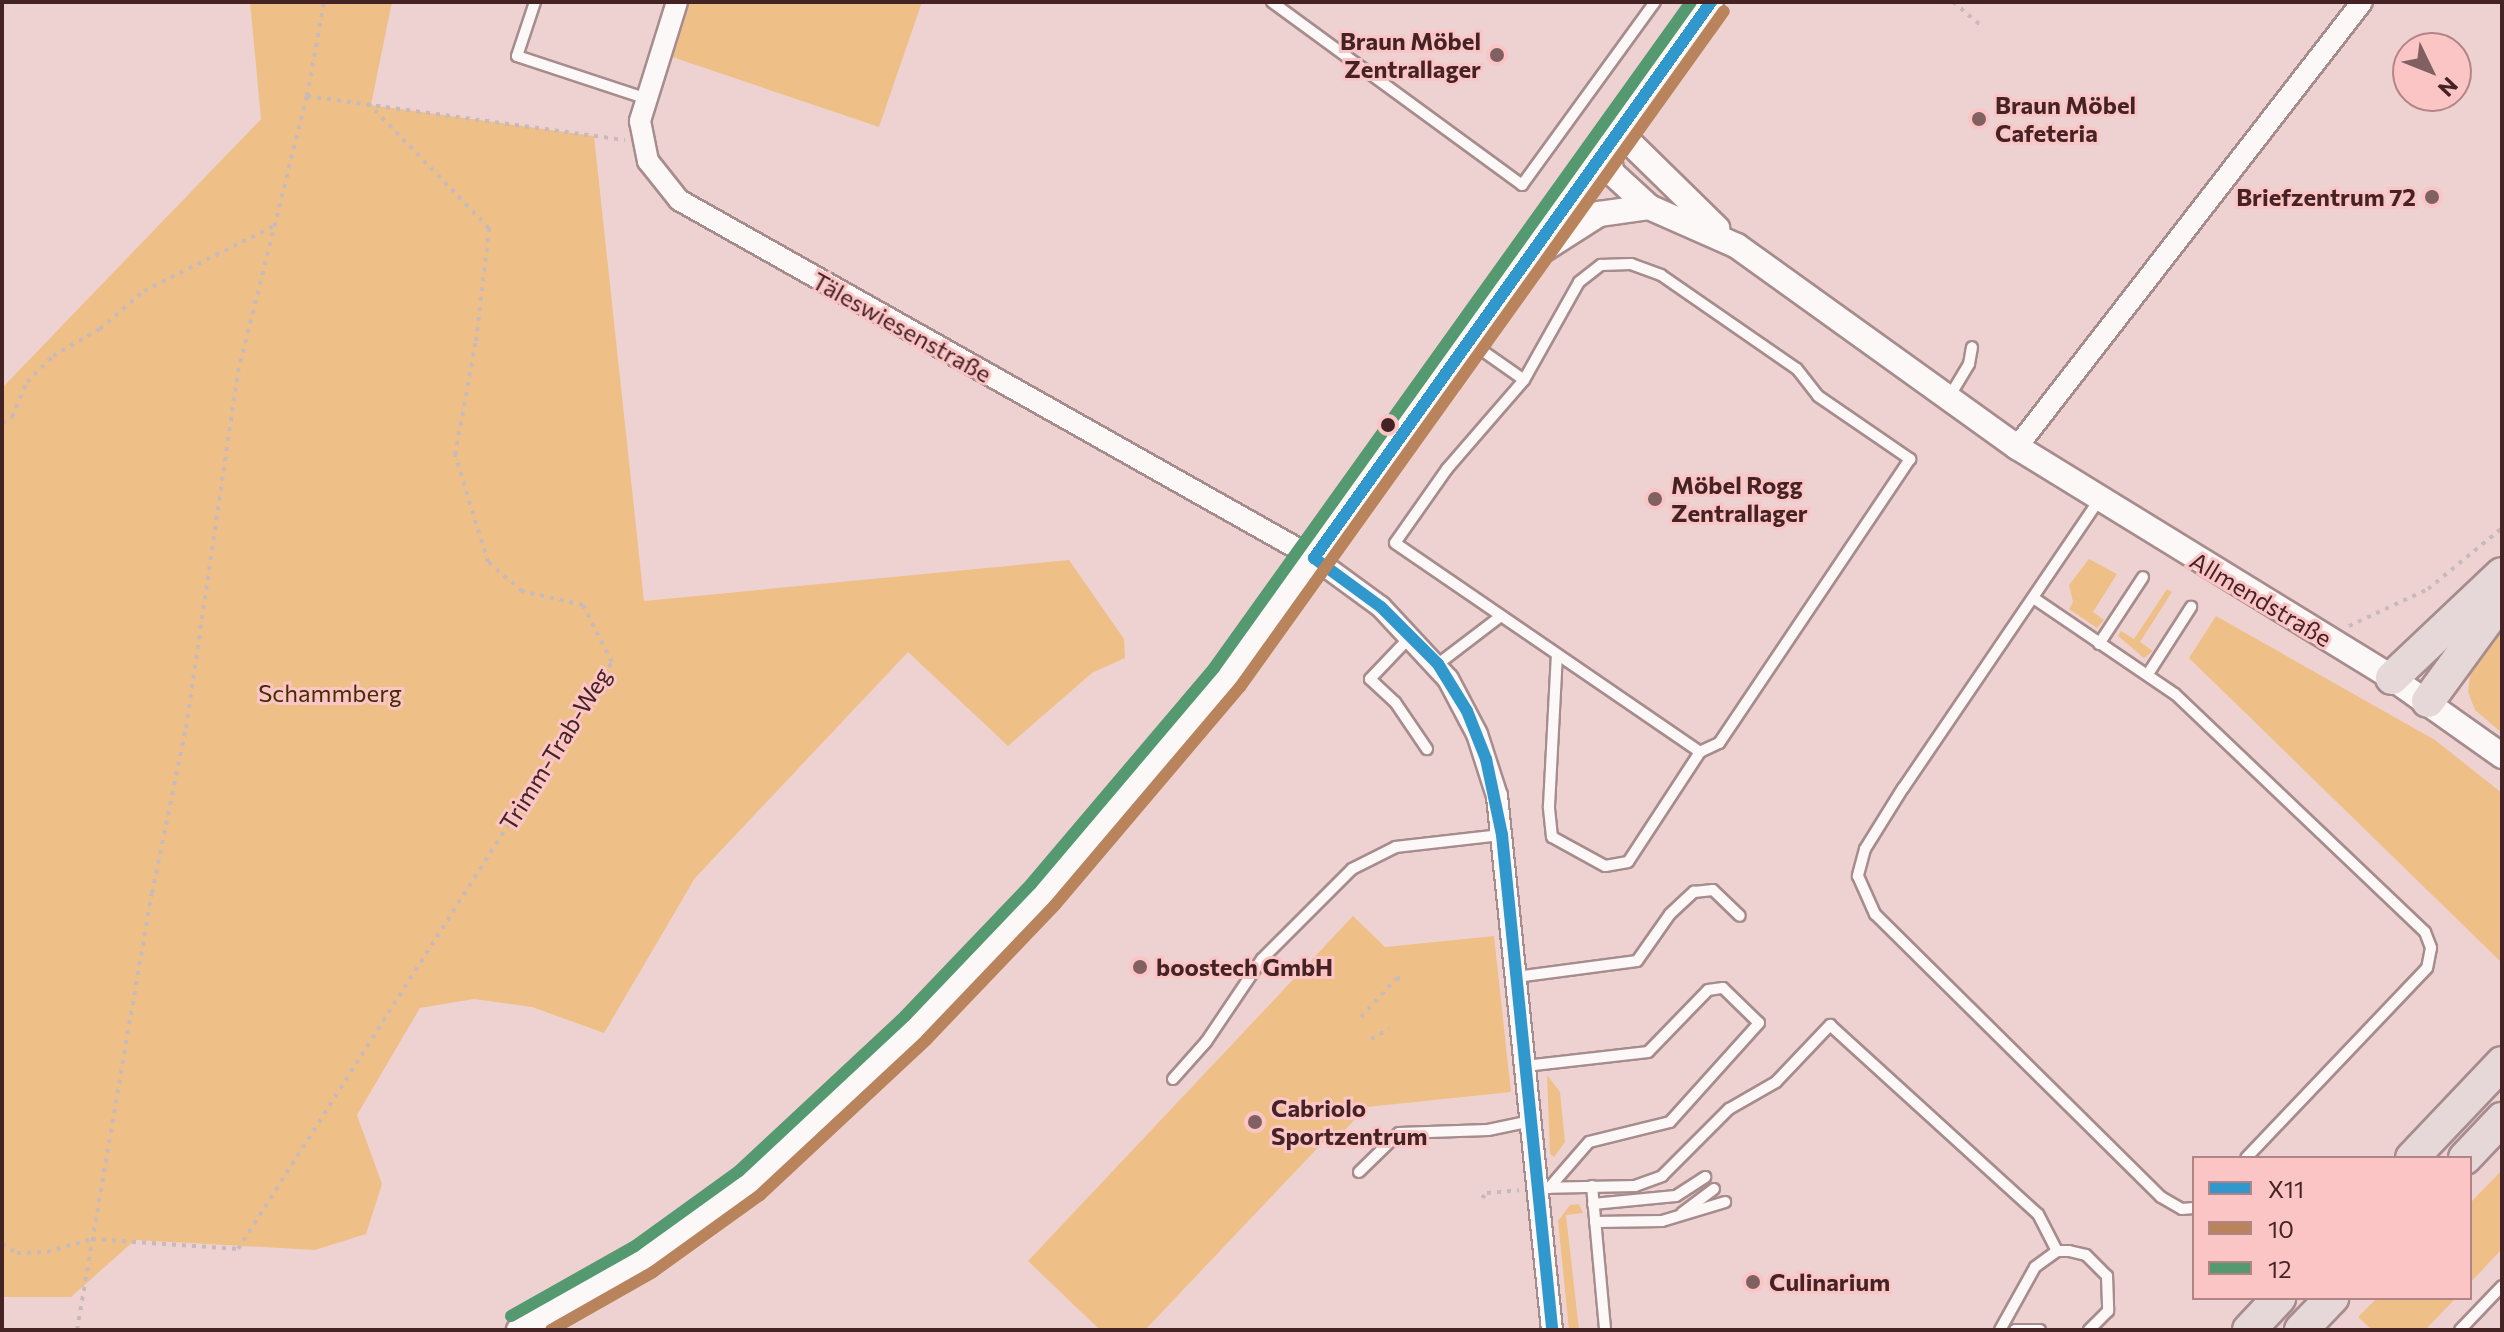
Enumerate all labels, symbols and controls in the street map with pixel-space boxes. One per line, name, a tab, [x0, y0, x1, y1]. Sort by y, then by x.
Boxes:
place label: Braun Möbel Zentrallager	[1340, 27, 1481, 83]
north arrow	[2392, 32, 2472, 112]
marker: Braun Möbel Zentrallager	[1488, 46, 1506, 64]
text: N	[2433, 72, 2464, 103]
place label: Braun Möbel Cafeteria	[1995, 91, 2136, 147]
marker: Braun Möbel Cafeteria	[1970, 110, 1988, 128]
place label: Briefzentrum 72	[2236, 183, 2416, 211]
marker: Briefzentrum 72	[2423, 188, 2441, 206]
street label: Täleswiesenstraße	[807, 266, 997, 388]
unlabelled marker	[1380, 417, 1396, 433]
place label: Möbel Rogg Zentrallager	[1671, 471, 1808, 527]
marker: Möbel Rogg Zentrallager	[1646, 490, 1664, 508]
street label: Allmendstraße	[2185, 546, 2337, 652]
street label: Trimm-Trab-Weg	[493, 662, 617, 836]
park label: Schammberg	[258, 679, 402, 707]
place label: boostech GmbH	[1156, 953, 1333, 981]
marker: boostech GmbH	[1131, 958, 1149, 976]
place label: Cabriolo Sportzentrum	[1271, 1094, 1427, 1150]
marker: Cabriolo Sportzentrum	[1246, 1113, 1264, 1131]
legend	[2192, 1156, 2472, 1300]
text: X11	[2268, 1174, 2304, 1203]
text: 10	[2268, 1214, 2294, 1243]
text: 12	[2268, 1254, 2292, 1283]
place label: Culinarium	[1769, 1268, 1890, 1296]
marker: Culinarium	[1744, 1273, 1762, 1291]

